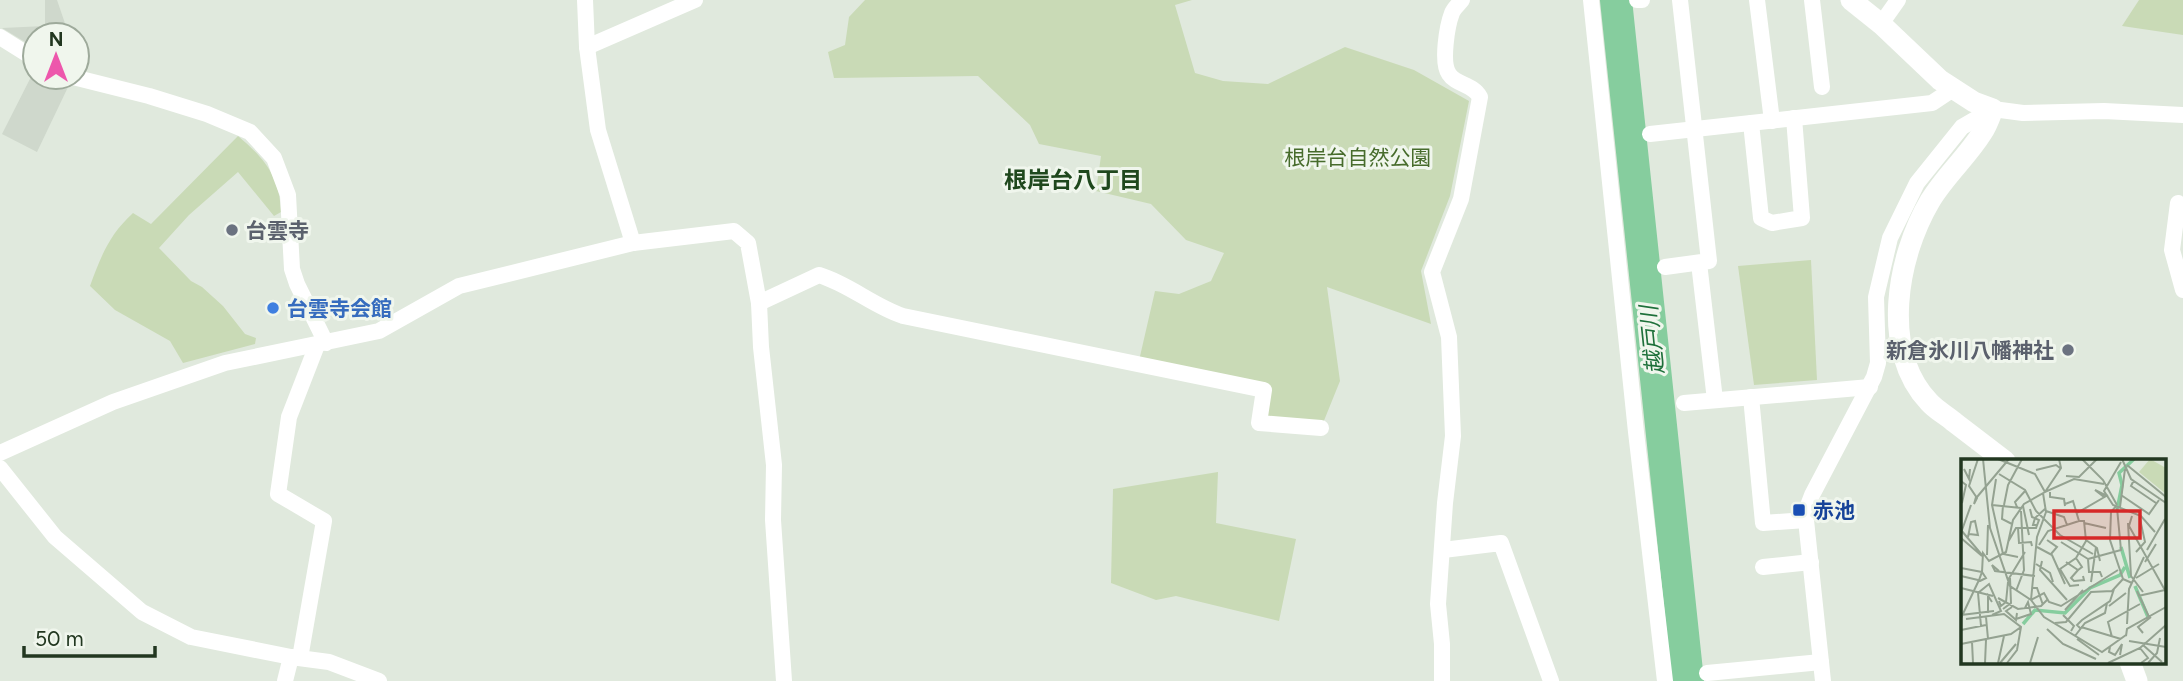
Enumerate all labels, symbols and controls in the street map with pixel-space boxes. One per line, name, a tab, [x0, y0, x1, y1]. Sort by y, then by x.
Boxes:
north arrow	[21, 21, 91, 91]
text: N	[49, 28, 63, 51]
park label: 根岸台自然公園	[1285, 145, 1432, 170]
district label: 根岸台八丁目	[1004, 166, 1142, 194]
place label: 台雲寺	[246, 218, 309, 243]
marker: 台雲寺	[224, 222, 240, 238]
place label: 台雲寺会館	[287, 296, 392, 321]
marker: 台雲寺会館	[265, 300, 281, 316]
water label: 越戸川	[1634, 301, 1670, 376]
place label: 新倉氷川八幡神社	[1886, 338, 2054, 363]
marker: 新倉氷川八幡神社	[2060, 342, 2076, 358]
inset map	[1961, 459, 2166, 664]
place label: 赤池	[1813, 498, 1855, 523]
marker: 赤池	[1791, 502, 1807, 518]
scale bar	[24, 614, 156, 658]
text: 50 m	[35, 626, 84, 651]

